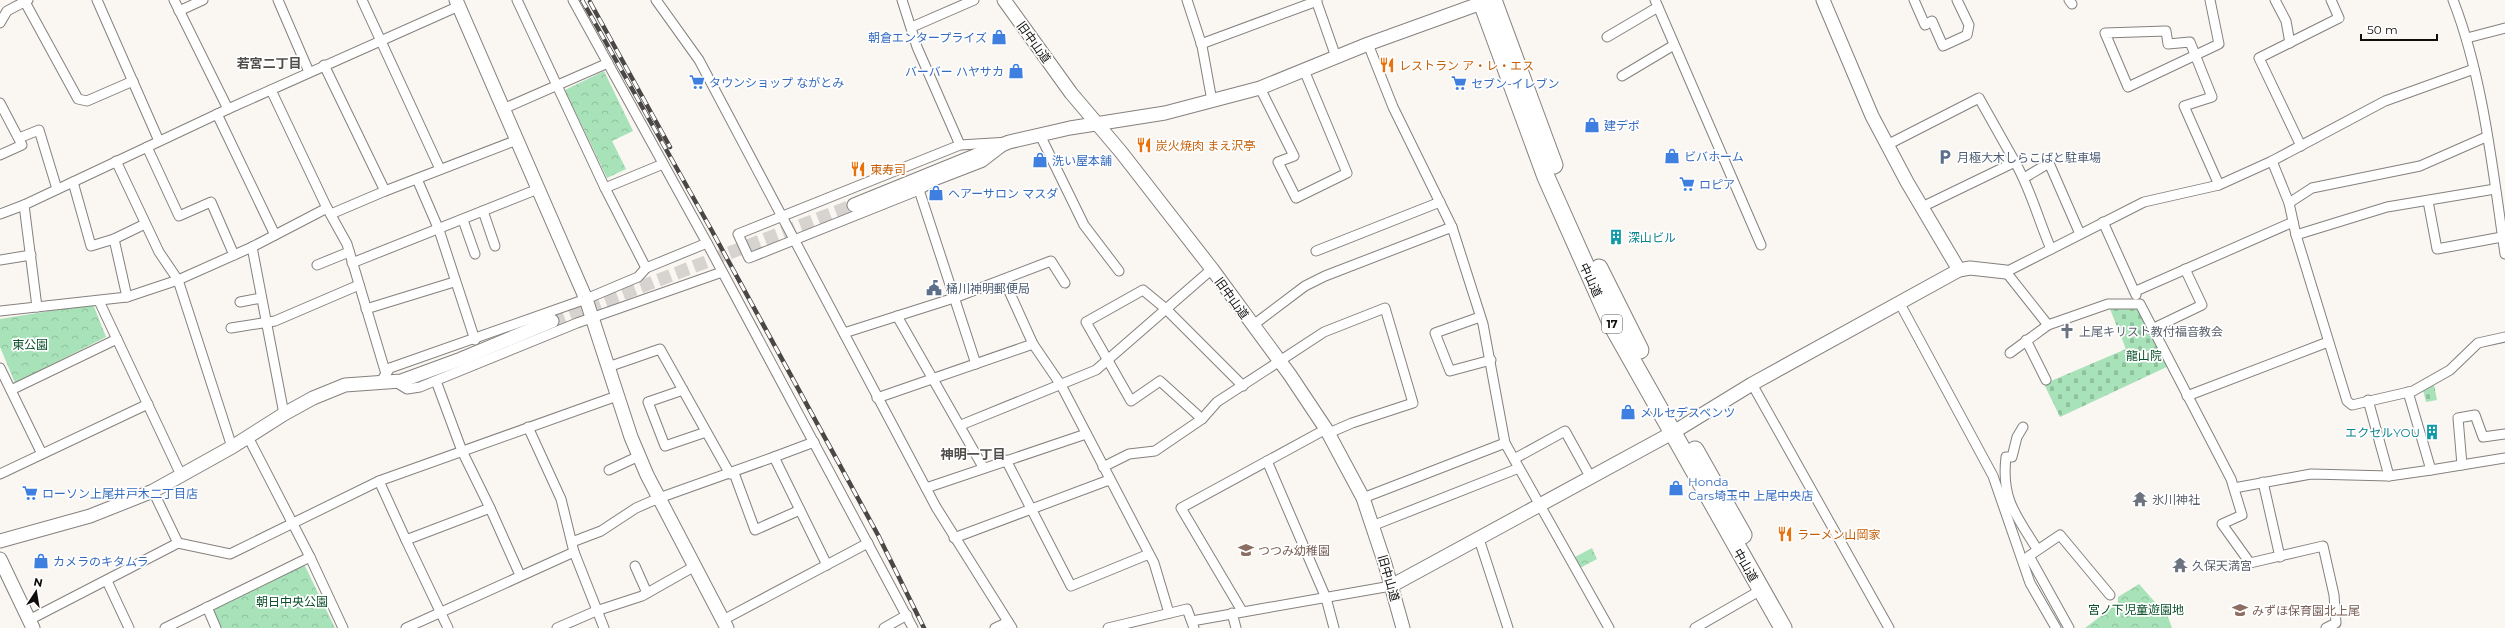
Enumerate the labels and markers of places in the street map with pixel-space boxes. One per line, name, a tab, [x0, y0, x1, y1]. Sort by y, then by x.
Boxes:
shop icon: 朝倉エンタープライズ	[990, 28, 1008, 46]
place label: 朝倉エンタープライズ	[868, 30, 987, 45]
restaurant icon: レストラン ア・レ・エス	[1378, 56, 1396, 74]
place label: レストラン ア・レ・エス	[1399, 58, 1534, 73]
shop icon: バーバー ハヤサカ	[1007, 62, 1025, 80]
place label: バーバー ハヤサカ	[905, 64, 1004, 79]
supermarket icon: タウンショップ ながとみ	[688, 73, 706, 91]
supermarket icon: セブン-イレブン	[1450, 74, 1468, 92]
place label: タウンショップ ながとみ	[709, 75, 844, 90]
place label: セブン-イレブン	[1471, 76, 1560, 91]
shop icon: 建デポ	[1583, 116, 1601, 134]
place label: 建デポ	[1604, 118, 1640, 133]
restaurant icon: 炭火焼肉 まえ沢亭	[1135, 136, 1153, 154]
place label: 炭火焼肉 まえ沢亭	[1156, 138, 1255, 153]
shop icon: ビバホーム	[1663, 147, 1681, 165]
parking icon: 月極大木しらこばと駐車場	[1936, 148, 1954, 166]
place label: ビバホーム	[1684, 149, 1744, 164]
place label: 月極大木しらこばと駐車場	[1957, 150, 2101, 165]
shop icon: 洗い屋本舗	[1031, 151, 1049, 169]
place label: 洗い屋本舗	[1052, 153, 1112, 168]
restaurant icon: 東寿司	[849, 160, 867, 178]
place label: 東寿司	[870, 162, 906, 177]
supermarket icon: ロピア	[1678, 175, 1696, 193]
place label: ロピア	[1699, 177, 1735, 192]
shop icon: ヘアーサロン マスダ	[927, 184, 945, 202]
place label: ヘアーサロン マスダ	[948, 186, 1058, 201]
building icon: 深山ビル	[1607, 228, 1625, 246]
place label: 深山ビル	[1628, 230, 1676, 245]
public building icon: 桶川神明郵便局	[925, 279, 943, 297]
place label: 桶川神明郵便局	[946, 281, 1030, 296]
church icon: 上尾キリスト教付福音教会	[2058, 322, 2076, 340]
place label: 上尾キリスト教付福音教会	[2079, 324, 2223, 339]
shop icon: メルセデスベンツ	[1619, 403, 1637, 421]
place label: メルセデスベンツ	[1640, 405, 1735, 420]
building icon: エクセルYOU	[2423, 423, 2441, 441]
place label: エクセルYOU	[2345, 425, 2420, 440]
place label: Honda Cars埼玉中 上尾中央店	[1688, 474, 1813, 503]
shop icon: Honda Cars埼玉中 上尾中央店	[1667, 479, 1685, 497]
supermarket icon: ローソン上尾井戸木二丁目店	[21, 484, 39, 502]
place label: ローソン上尾井戸木二丁目店	[42, 486, 198, 501]
temple icon: 氷川神社	[2131, 490, 2149, 508]
place label: 氷川神社	[2152, 492, 2200, 507]
restaurant icon: ラーメン山岡家	[1776, 525, 1794, 543]
place label: ラーメン山岡家	[1797, 527, 1881, 542]
school or university icon: つつみ幼稚園	[1237, 541, 1255, 559]
place label: つつみ幼稚園	[1258, 543, 1330, 558]
shop icon: カメラのキタムラ	[32, 552, 50, 570]
place label: カメラのキタムラ	[53, 554, 148, 569]
temple icon: 久保天満宮	[2171, 556, 2189, 574]
place label: 久保天満宮	[2192, 558, 2252, 573]
school or university icon: みずほ保育園北上尾	[2231, 601, 2249, 619]
place label: みずほ保育園北上尾	[2252, 603, 2360, 618]

